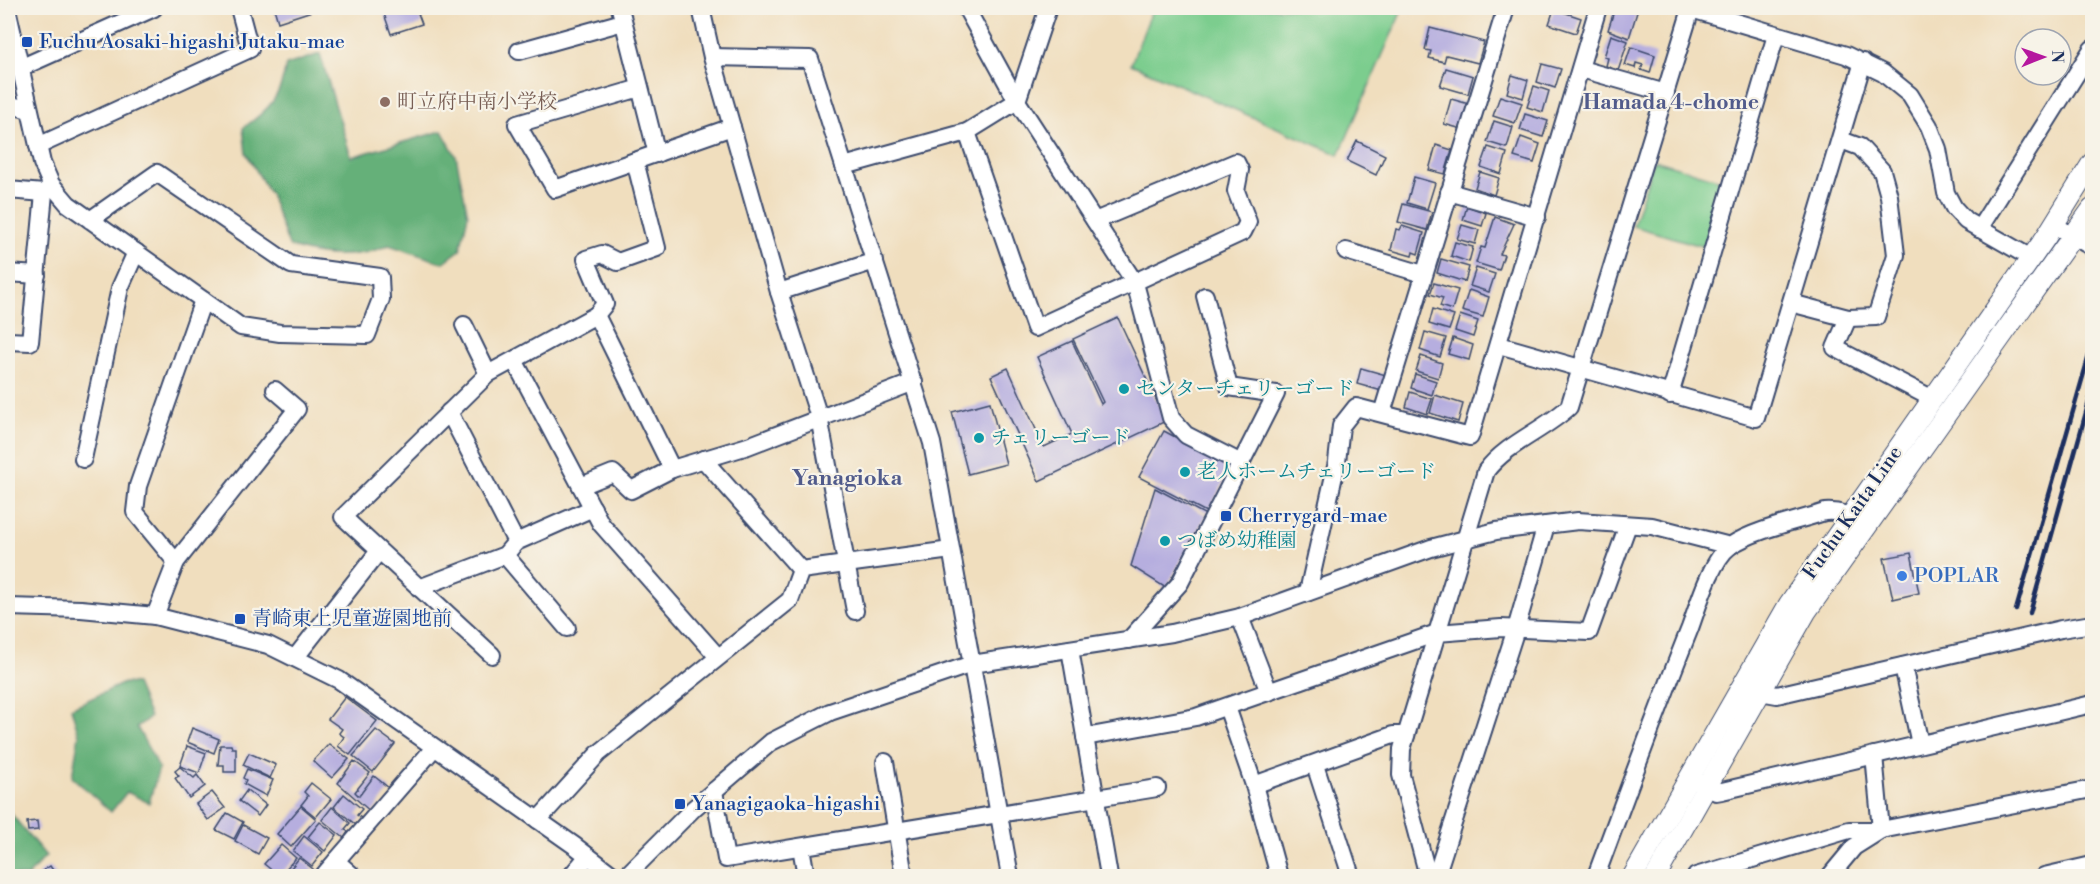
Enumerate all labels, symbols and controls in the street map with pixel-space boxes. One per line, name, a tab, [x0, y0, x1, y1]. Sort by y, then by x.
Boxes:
north arrow	[2013, 27, 2073, 87]
place label: Fuchu Aosaki-higashi Jutaku-mae	[39, 30, 345, 55]
marker: Fuchu Aosaki-higashi Jutaku-mae	[20, 35, 34, 49]
text: N	[2047, 50, 2067, 64]
place label: 町立府中南小学校	[397, 90, 557, 115]
district label: Hamada 4-chome	[1583, 90, 1759, 116]
marker: 町立府中南小学校	[378, 95, 392, 109]
place label: センターチェリーゴード	[1136, 377, 1355, 402]
marker: センターチェリーゴード	[1117, 382, 1131, 396]
place label: チェリーゴード	[991, 426, 1130, 451]
marker: チェリーゴード	[972, 431, 986, 445]
street label: Fuchu Kaita Line	[1798, 441, 1908, 585]
place label: 老人ホームチェリーゴード	[1197, 460, 1436, 485]
district label: Yanagioka	[792, 465, 903, 492]
marker: 老人ホームチェリーゴード	[1178, 465, 1192, 479]
place label: Cherrygard-mae	[1238, 504, 1388, 529]
marker: Cherrygard-mae	[1219, 509, 1233, 523]
place label: つばめ幼稚園	[1177, 529, 1297, 554]
marker: つばめ幼稚園	[1158, 534, 1172, 548]
place label: POPLAR	[1914, 564, 2000, 589]
marker: POPLAR	[1895, 569, 1909, 583]
place label: 青崎東上児童遊園地前	[252, 607, 452, 632]
marker: 青崎東上児童遊園地前	[233, 612, 247, 626]
place label: Yanagigaoka-higashi	[691, 792, 881, 817]
marker: Yanagigaoka-higashi	[673, 797, 687, 811]

